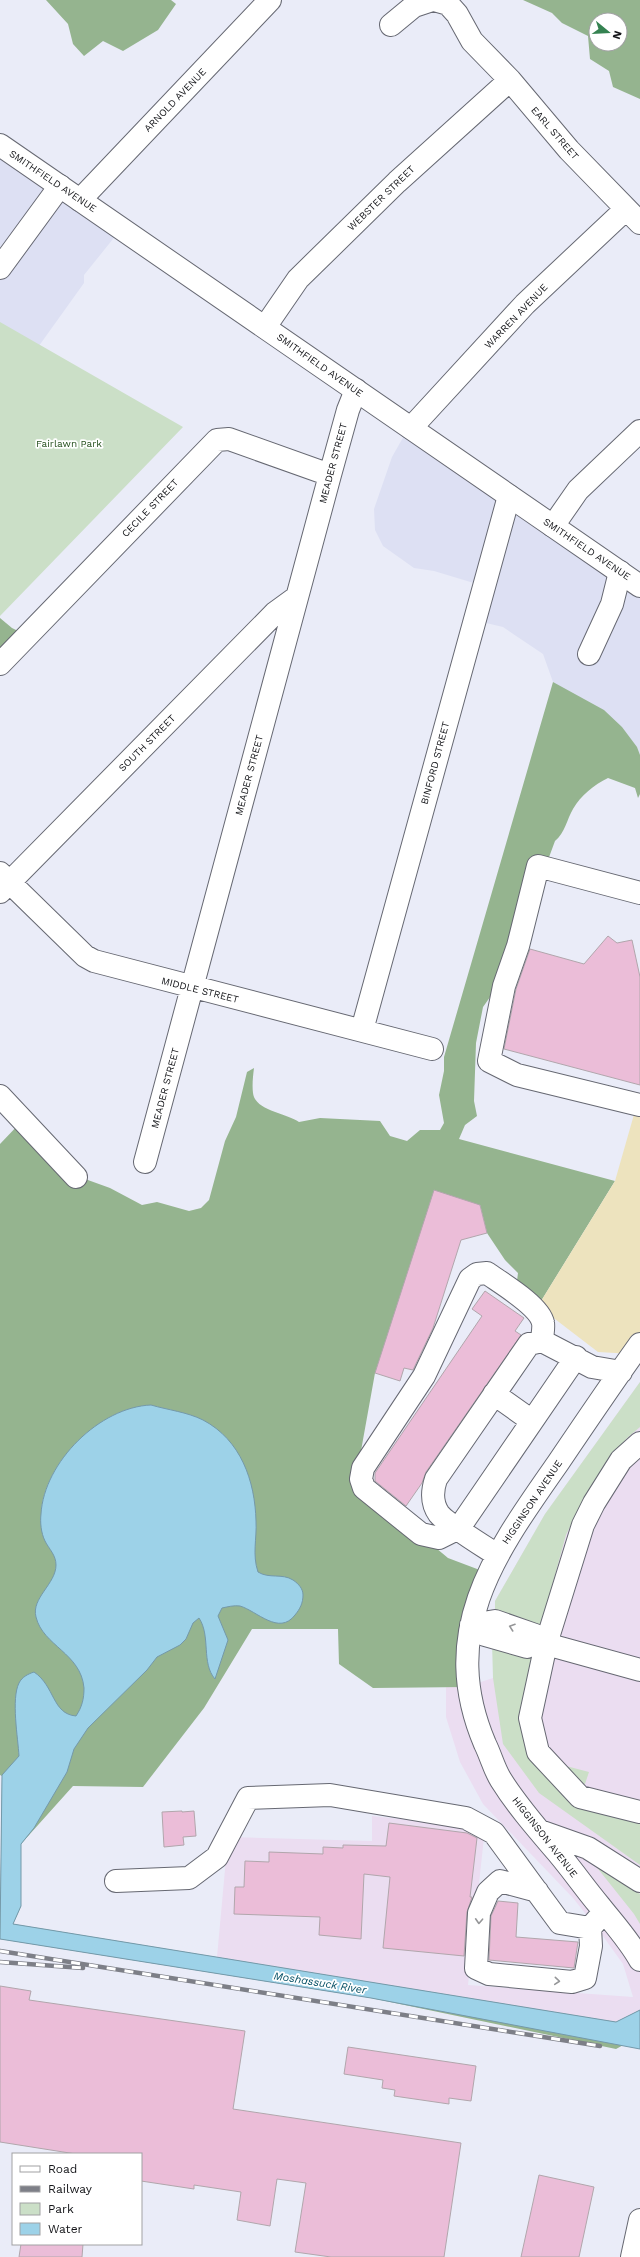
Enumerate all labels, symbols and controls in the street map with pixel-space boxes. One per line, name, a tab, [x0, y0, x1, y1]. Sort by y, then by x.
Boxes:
north arrow	[588, 12, 628, 52]
text: N	[610, 29, 624, 41]
street label: ARNOLD AVENUE	[142, 66, 208, 134]
street label: EARL STREET	[529, 104, 581, 162]
street label: SMITHFIELD AVENUE	[7, 148, 99, 214]
street label: WEBSTER STREET	[345, 163, 417, 233]
street label: WARREN AVENUE	[482, 281, 550, 351]
street label: SMITHFIELD AVENUE	[275, 331, 365, 399]
street label: MEADER STREET	[317, 422, 349, 504]
park label: Fairlawn Park	[36, 438, 102, 449]
street label: CECILE STREET	[120, 477, 180, 539]
street label: SMITHFIELD AVENUE	[541, 516, 633, 582]
street label: SOUTH STREET	[116, 712, 178, 774]
street label: BINFORD STREET	[419, 720, 451, 806]
street label: MEADER STREET	[233, 734, 265, 816]
street label: MIDDLE STREET	[160, 975, 240, 1005]
street label: MEADER STREET	[149, 1047, 181, 1129]
street label: HIGGINSON AVENUE	[500, 1458, 564, 1546]
one-way arrow	[508, 1623, 515, 1632]
street label: HIGGINSON AVENUE	[510, 1795, 580, 1879]
one-way arrow	[474, 1918, 483, 1924]
water label: Moshassuck River	[273, 1969, 368, 1997]
one-way arrow	[554, 1976, 560, 1985]
legend	[12, 2153, 142, 2245]
text: Road	[48, 2162, 77, 2176]
text: Railway	[48, 2182, 93, 2196]
text: Park	[48, 2202, 74, 2216]
text: Water	[48, 2222, 83, 2236]

